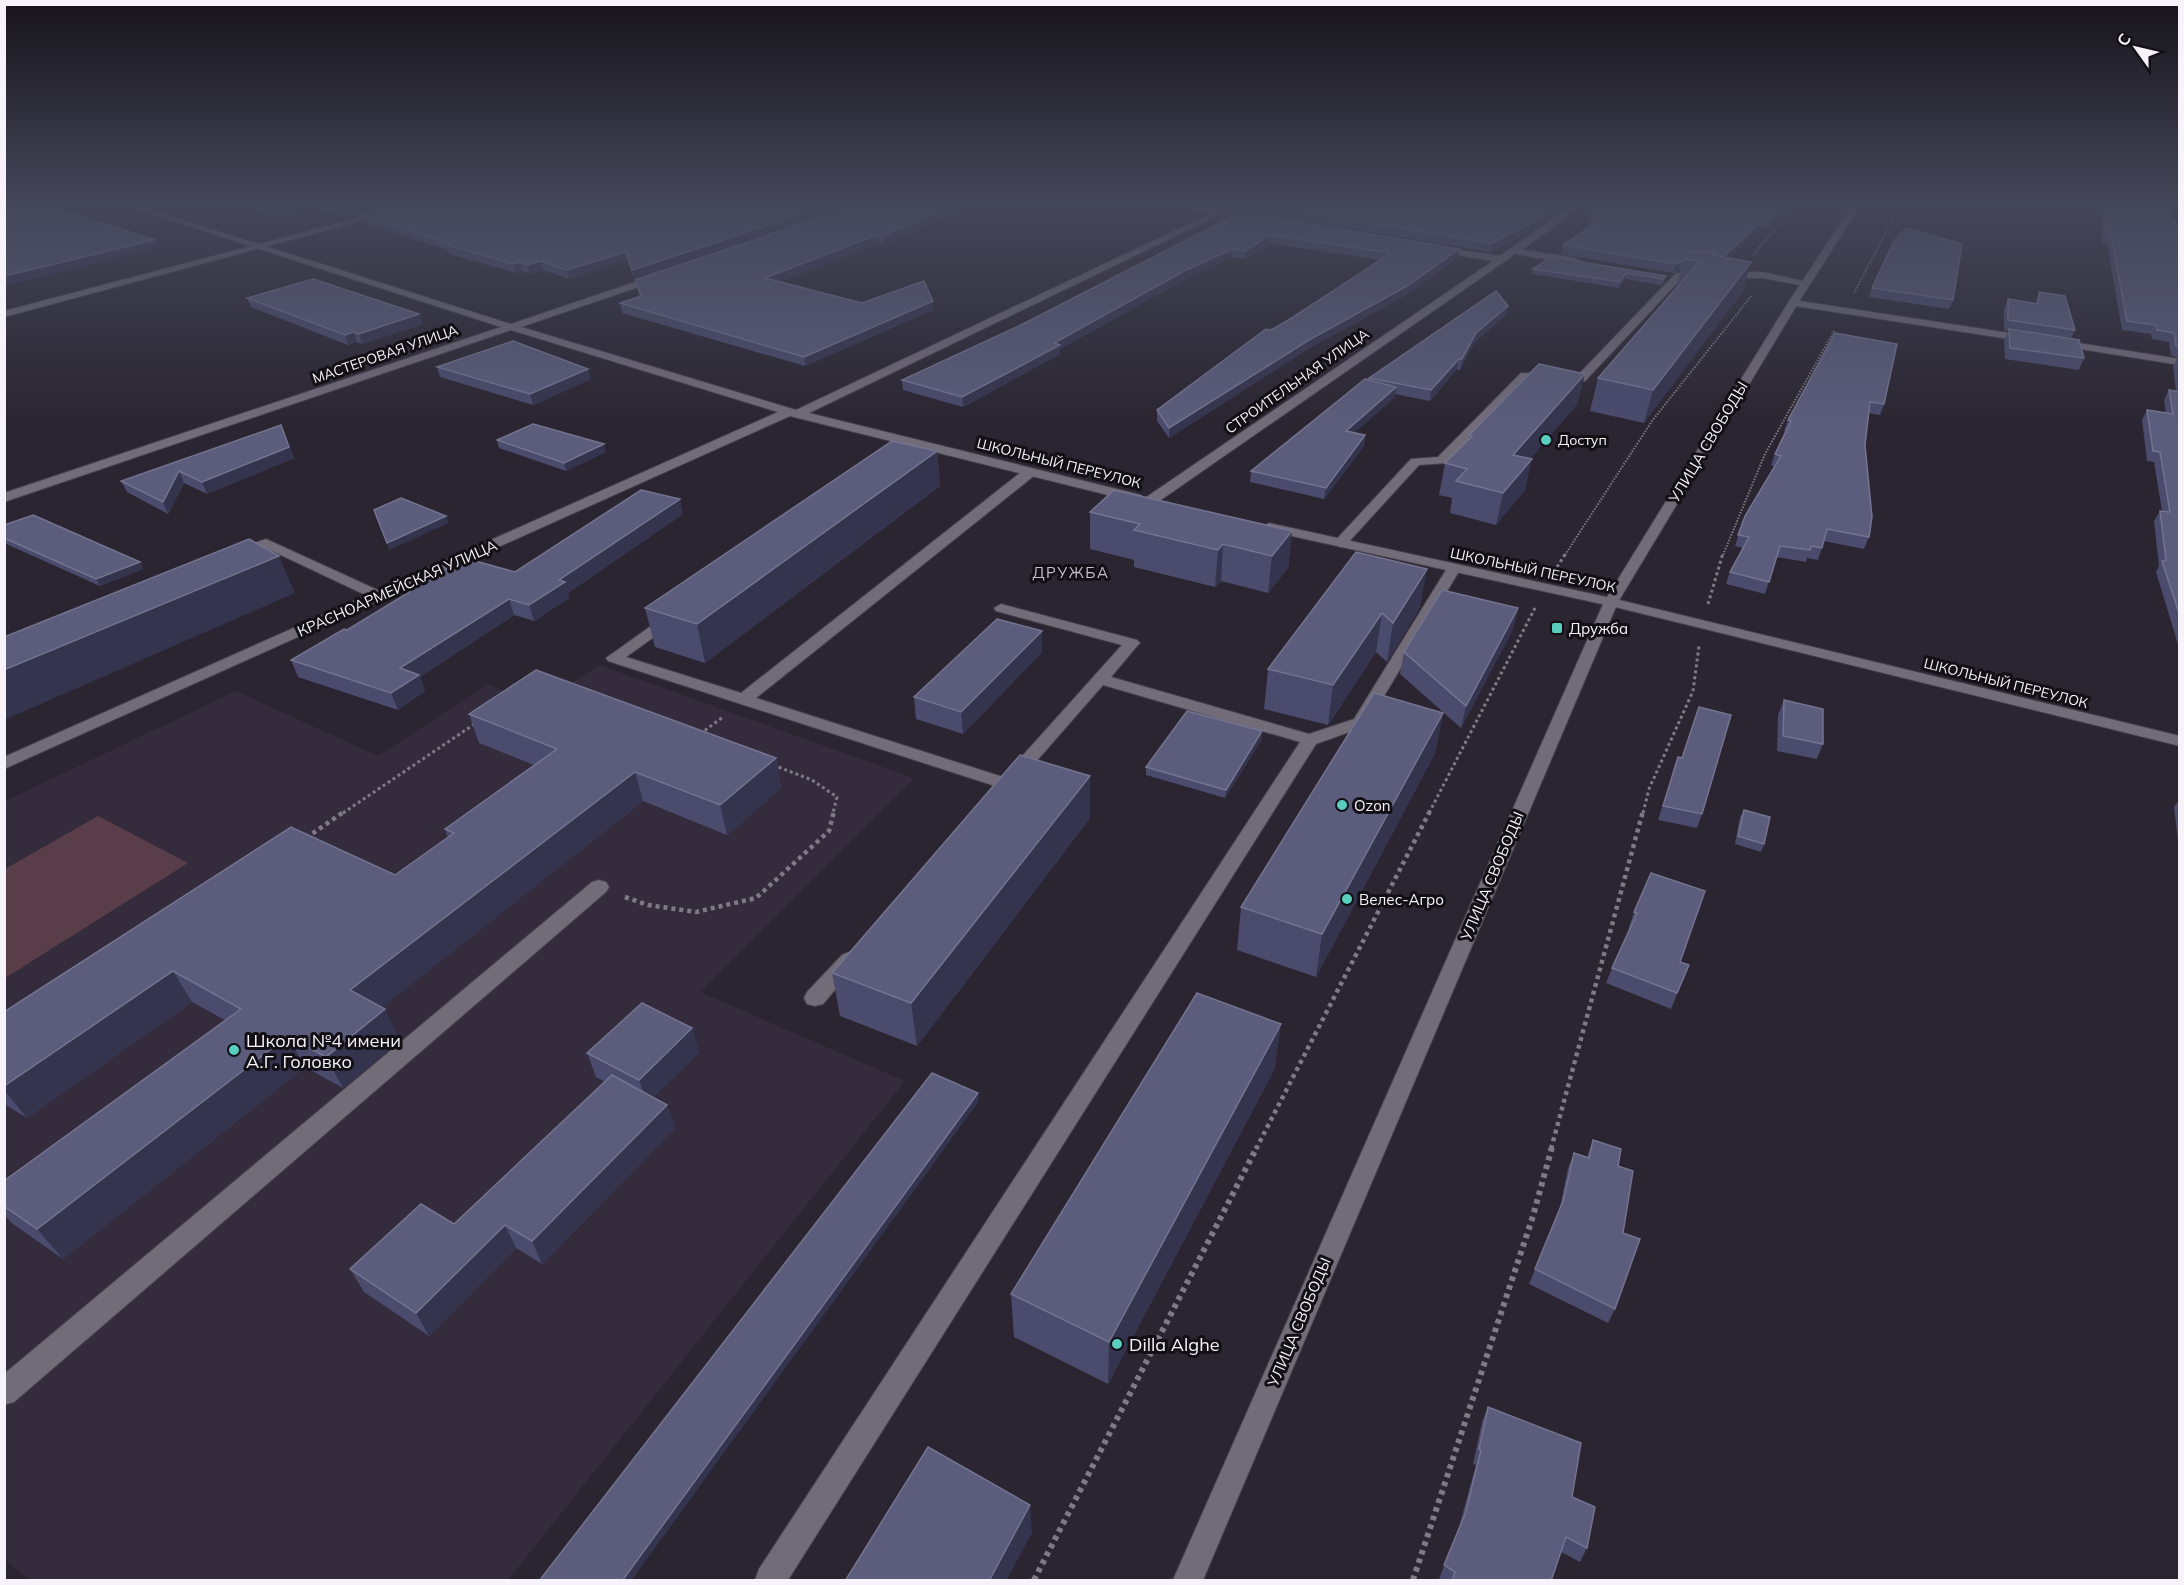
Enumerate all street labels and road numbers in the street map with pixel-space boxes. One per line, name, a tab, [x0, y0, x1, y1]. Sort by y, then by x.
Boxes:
street label: МАСТЕРОВАЯ УЛИЦА	[310, 320, 461, 387]
street label: СТРОИТЕЛЬНАЯ УЛИЦА	[1222, 324, 1373, 437]
street label: УЛИЦА СВОБОДЫ	[1664, 378, 1752, 507]
street label: ШКОЛЬНЫЙ ПЕРЕУЛОК	[975, 434, 1144, 492]
street label: КРАСНОАРМЕЙСКАЯ УЛИЦА	[294, 535, 500, 641]
street label: ШКОЛЬНЫЙ ПЕРЕУЛОК	[1449, 544, 1618, 596]
street label: ШКОЛЬНЫЙ ПЕРЕУЛОК	[1922, 654, 2091, 712]
street label: УЛИЦА СВОБОДЫ	[1456, 809, 1528, 944]
street label: УЛИЦА СВОБОДЫ	[1263, 1255, 1335, 1390]

